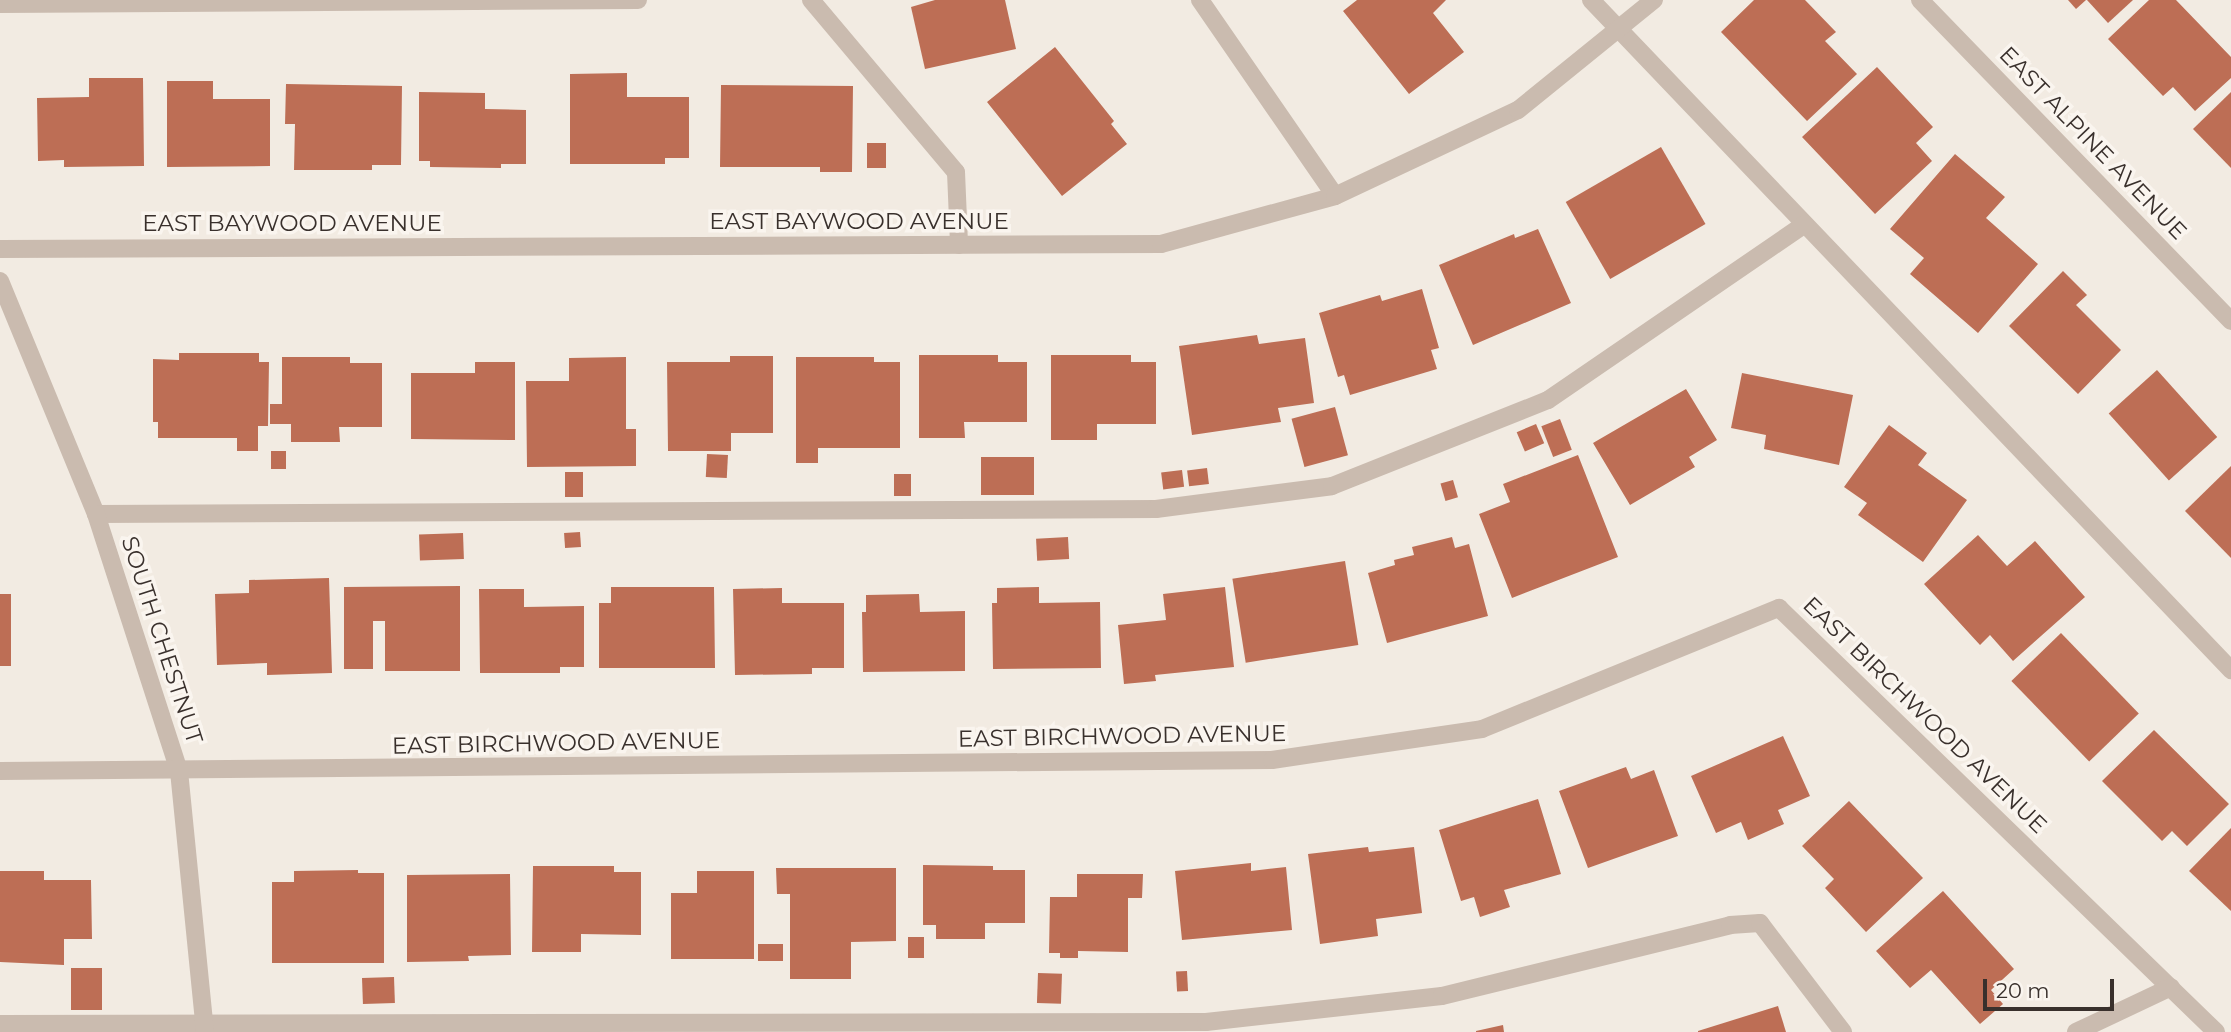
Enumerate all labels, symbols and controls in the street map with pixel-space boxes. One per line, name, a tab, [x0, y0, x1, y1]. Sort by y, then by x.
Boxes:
street label: EAST ALPINE AVENUE	[1994, 41, 2192, 245]
street label: EAST BAYWOOD AVENUE	[709, 207, 1009, 235]
street label: EAST BAYWOOD AVENUE	[142, 209, 442, 237]
street label: SOUTH CHESTNUT	[115, 533, 209, 747]
street label: EAST BIRCHWOOD AVENUE	[1797, 591, 2053, 839]
street label: EAST BIRCHWOOD AVENUE	[958, 719, 1286, 753]
street label: EAST BIRCHWOOD AVENUE	[392, 726, 720, 760]
scale bar	[1986, 965, 2117, 1009]
text: 20 m	[1996, 978, 2050, 1003]

